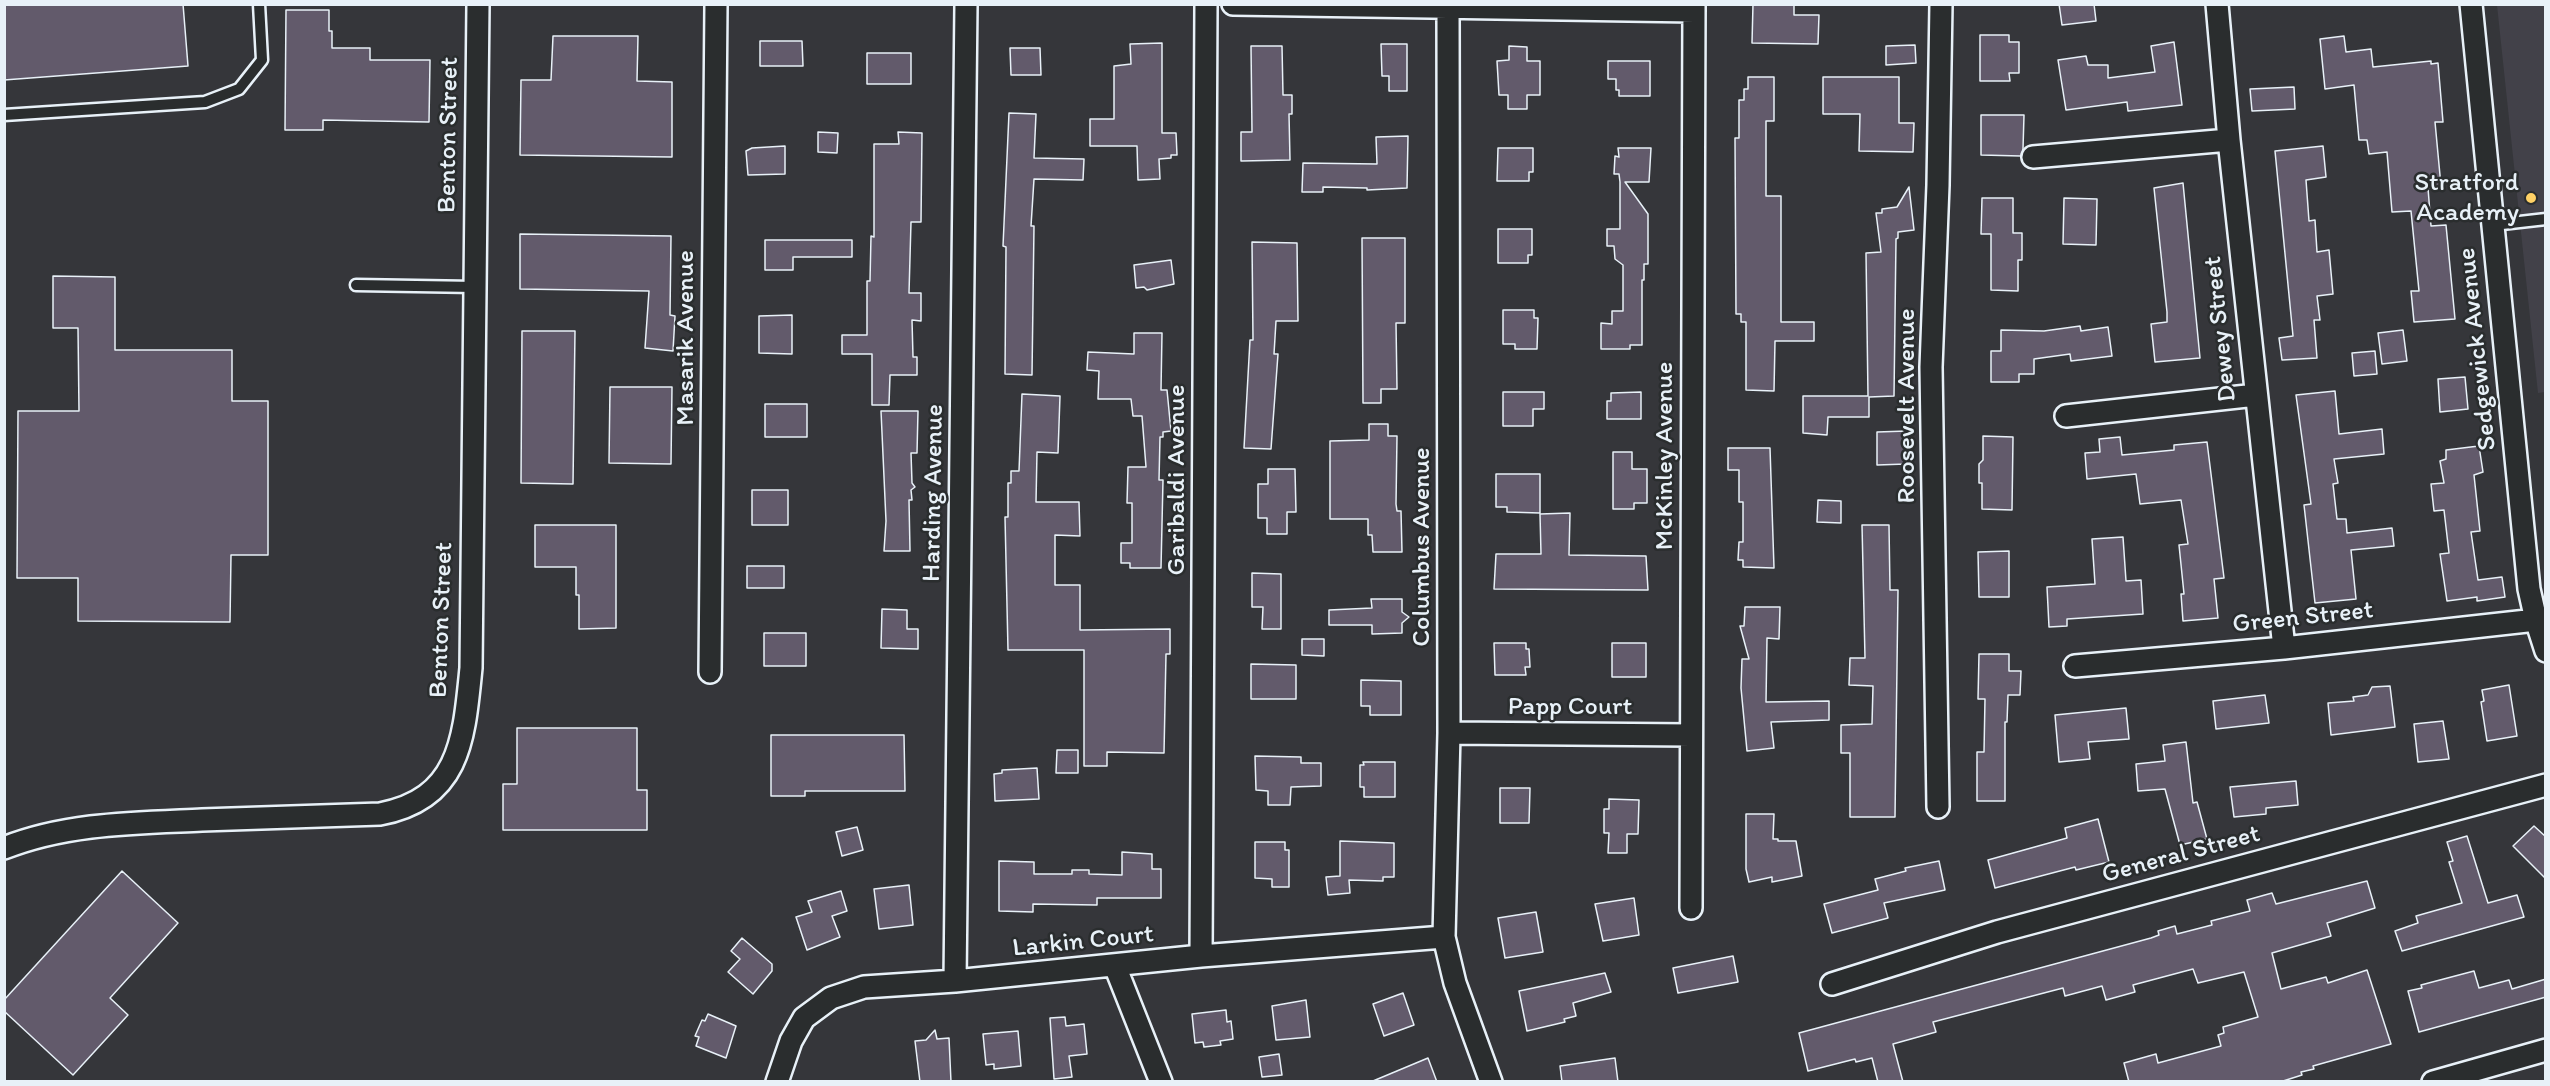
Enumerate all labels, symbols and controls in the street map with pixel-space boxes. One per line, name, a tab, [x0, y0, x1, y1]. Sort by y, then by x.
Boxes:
street label: Benton Street	[432, 57, 466, 213]
place label: Stratford Academy	[2414, 167, 2519, 228]
marker: Stratford Academy	[2524, 191, 2538, 205]
street label: Sedgewick Avenue	[2452, 246, 2504, 452]
street label: Masarik Avenue	[670, 250, 702, 426]
street label: Dewey Street	[2198, 255, 2244, 403]
street label: Roosevelt Avenue	[1891, 309, 1923, 503]
street label: McKinley Avenue	[1649, 362, 1681, 550]
street label: Garibaldi Avenue	[1161, 385, 1193, 575]
street label: Harding Avenue	[917, 404, 951, 582]
street label: Columbus Avenue	[1406, 447, 1438, 647]
street label: Benton Street	[424, 541, 460, 699]
street label: Green Street	[2231, 595, 2375, 641]
street label: Papp Court	[1508, 691, 1632, 723]
street label: General Street	[2098, 819, 2264, 891]
street label: Larkin Court	[1011, 919, 1155, 965]

